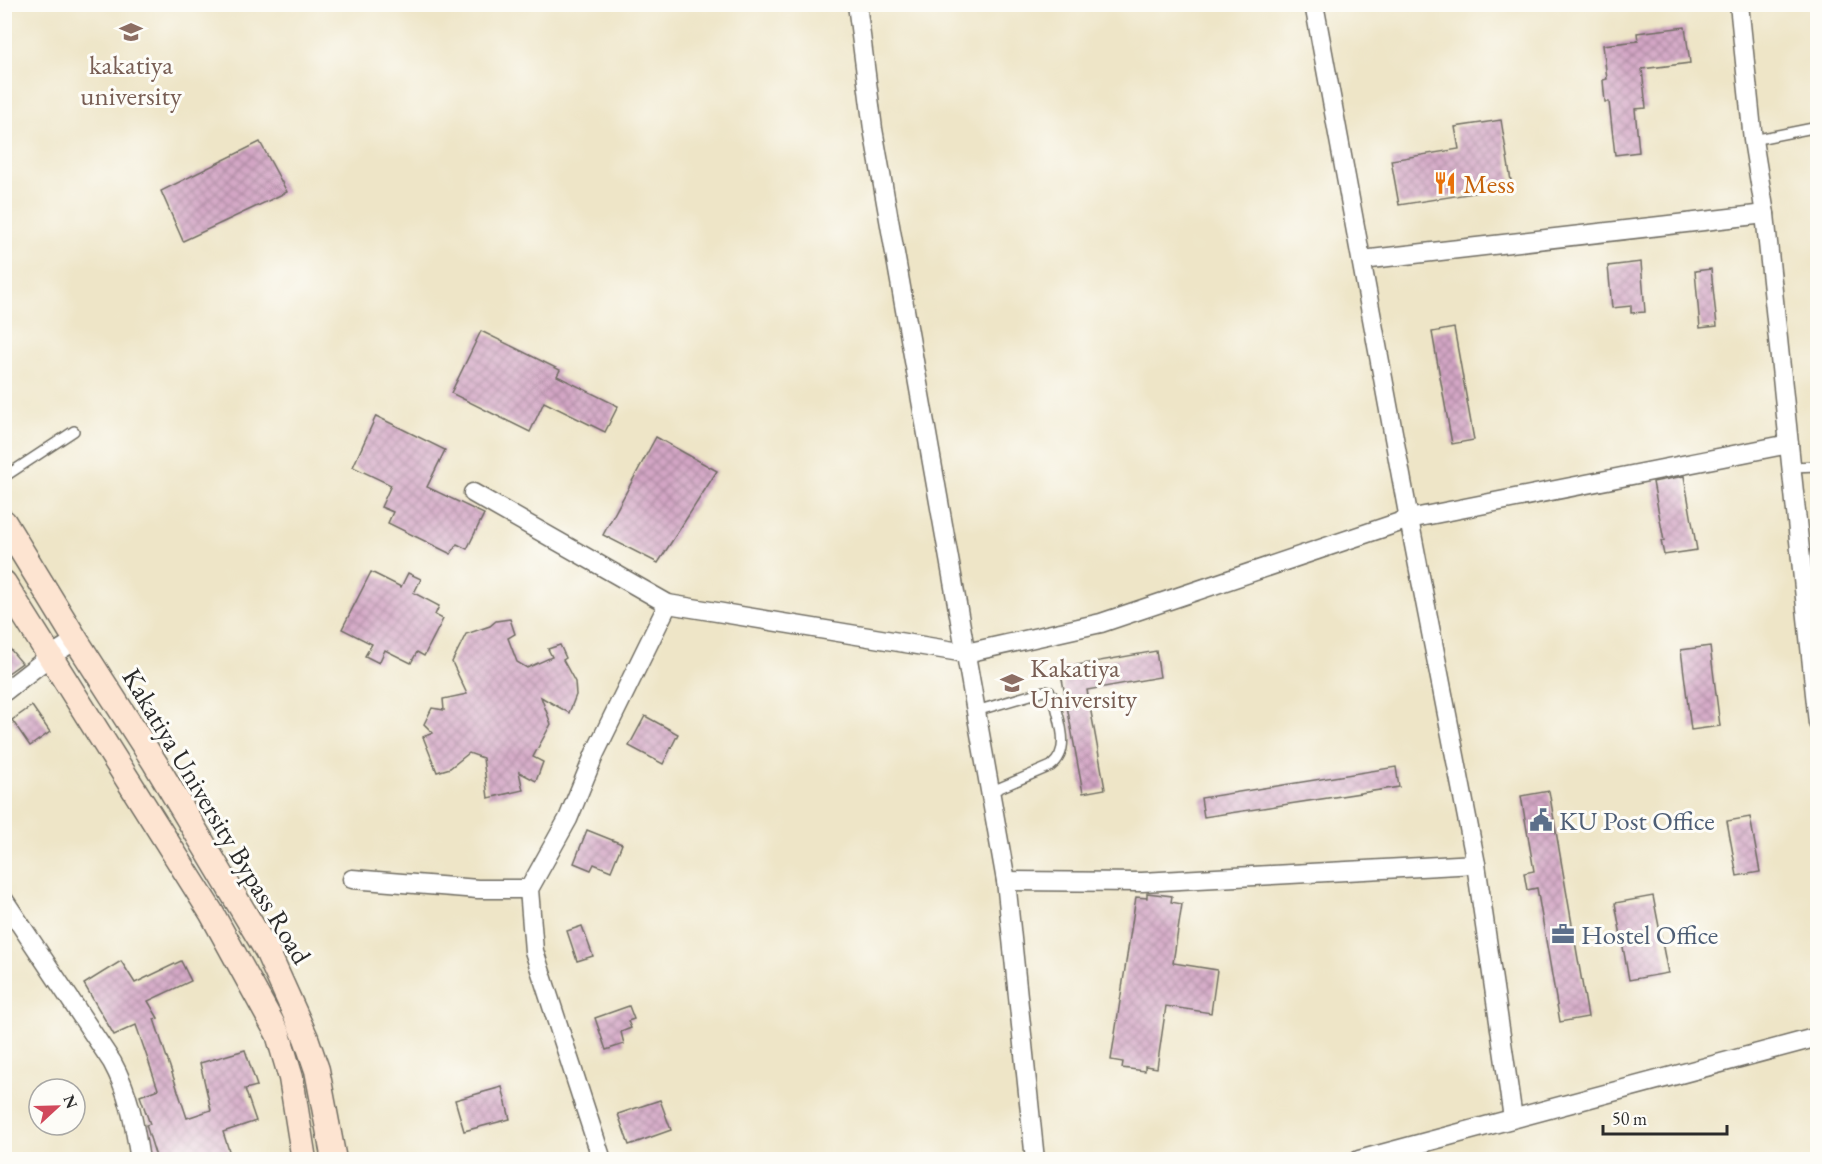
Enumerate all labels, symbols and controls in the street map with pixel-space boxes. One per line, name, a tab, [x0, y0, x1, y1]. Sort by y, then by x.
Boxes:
school or university icon: kakatiya university	[118, 19, 144, 45]
place label: kakatiya university	[80, 47, 182, 113]
place label: Mess	[1463, 166, 1515, 201]
restaurant icon: Mess	[1432, 170, 1458, 196]
place label: Kakatiya University	[1030, 650, 1137, 716]
street label: Kakatiya University Bypass Road	[115, 662, 319, 971]
school or university icon: Kakatiya University	[999, 670, 1025, 696]
place label: KU Post Office	[1559, 803, 1715, 838]
public building icon: KU Post Office	[1528, 807, 1554, 833]
place label: Hostel Office	[1581, 917, 1718, 952]
office icon: Hostel Office	[1550, 921, 1576, 947]
north arrow	[27, 1077, 87, 1137]
text: N	[58, 1092, 83, 1112]
scale bar	[1603, 1098, 1728, 1136]
text: 50 m	[1612, 1107, 1647, 1130]

